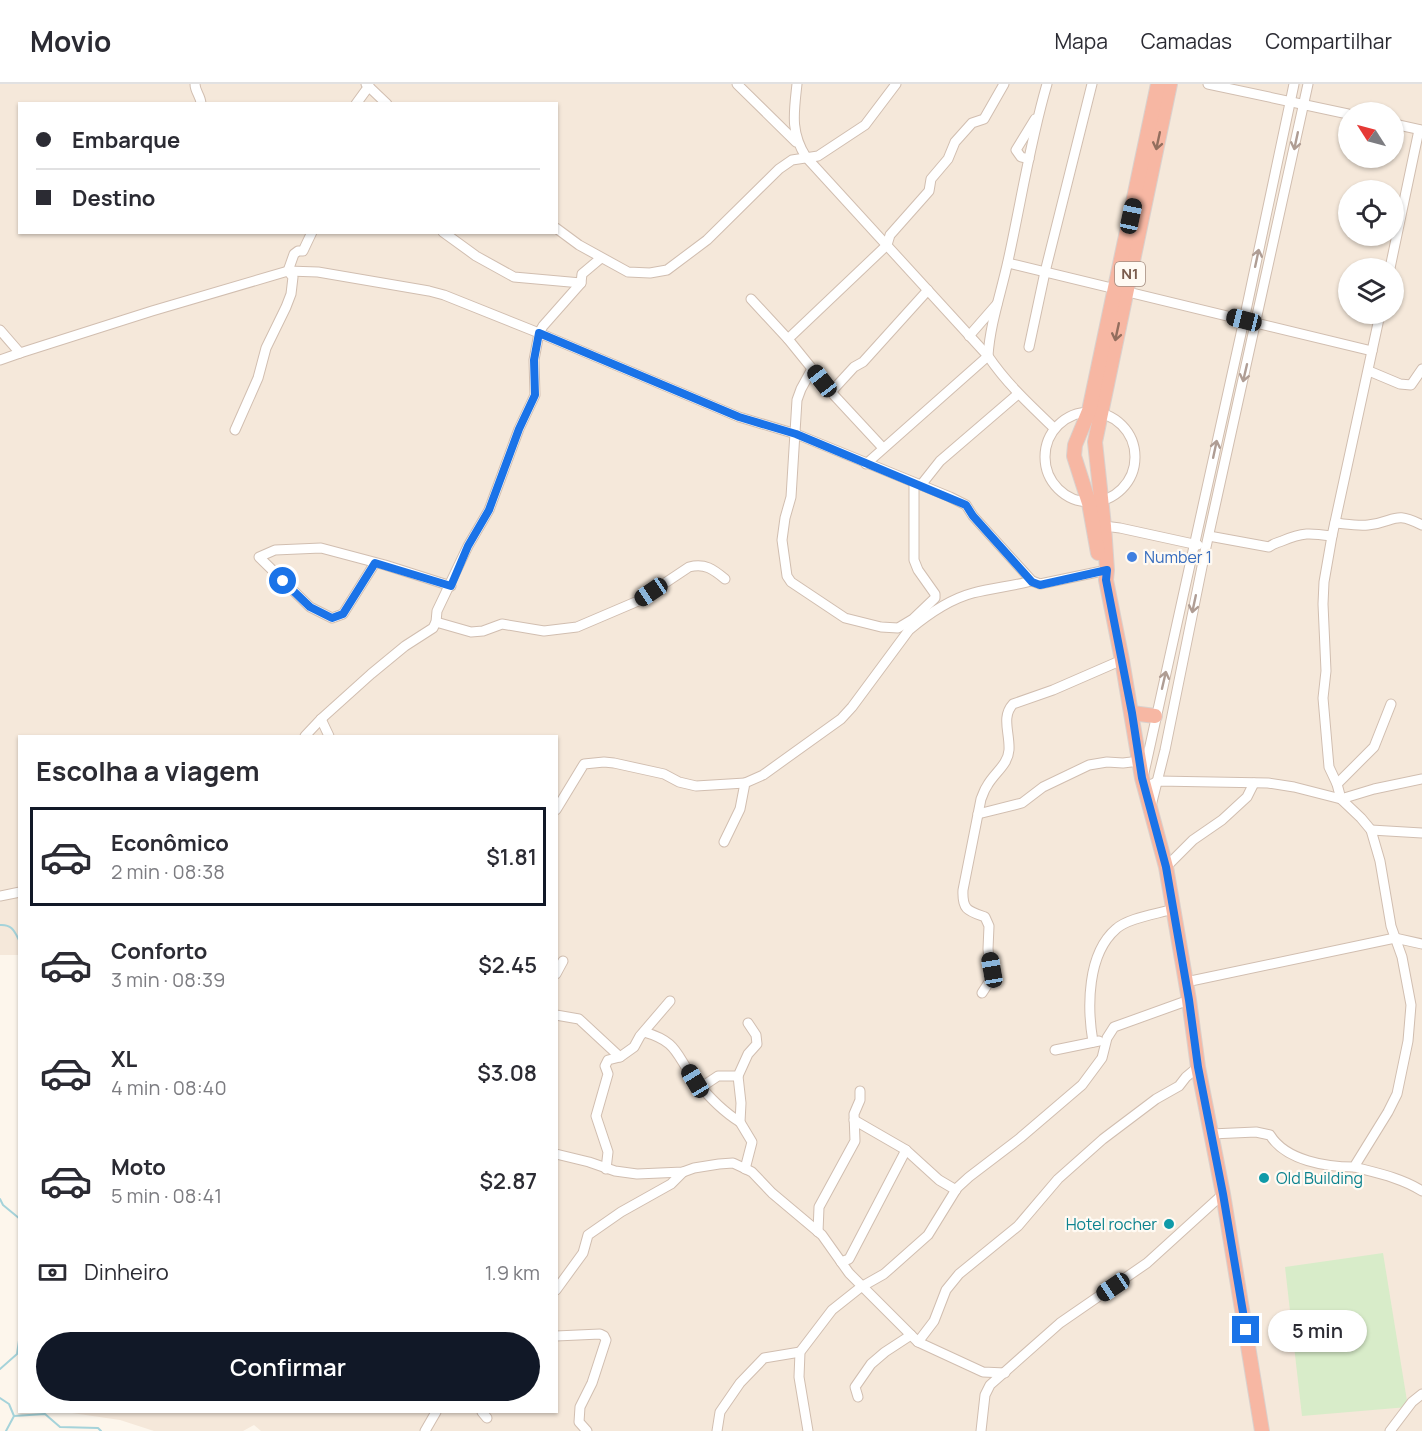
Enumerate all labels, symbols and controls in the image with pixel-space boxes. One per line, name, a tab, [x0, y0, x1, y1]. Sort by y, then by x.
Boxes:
text: Movio	[30, 22, 111, 60]
text: Mapa	[1054, 27, 1108, 55]
text: Camadas	[1141, 27, 1232, 55]
text: Compartilhar	[1265, 27, 1392, 55]
north arrow	[1338, 102, 1404, 168]
map controls	[1338, 102, 1404, 324]
text: Embarque	[72, 125, 180, 155]
one-way arrow	[1152, 131, 1163, 151]
one-way arrow	[1289, 132, 1301, 151]
button: locate	[1338, 180, 1404, 246]
text: Destino	[72, 183, 155, 213]
car	[1118, 197, 1144, 235]
one-way arrow	[1252, 249, 1263, 269]
button: layers	[1338, 258, 1404, 324]
road number: N1	[1115, 262, 1145, 286]
car	[1224, 307, 1264, 333]
one-way arrow	[1111, 322, 1123, 341]
car	[804, 361, 840, 401]
one-way arrow	[1239, 363, 1250, 382]
one-way arrow	[1209, 439, 1221, 458]
place label: Number 1	[1144, 546, 1212, 568]
marker: Number 1	[1125, 550, 1139, 564]
route start	[269, 567, 296, 594]
car	[631, 574, 671, 610]
one-way arrow	[1188, 595, 1200, 614]
one-way arrow	[1158, 671, 1170, 690]
text: Escolha a viagem	[36, 752, 259, 789]
text: Econômico	[111, 828, 229, 858]
icon: car	[39, 830, 93, 884]
text: $1.81	[486, 842, 537, 872]
text: 2 min · 08:38	[111, 858, 225, 885]
text: Conforto	[111, 936, 207, 966]
icon: car	[39, 938, 93, 992]
text: $2.45	[478, 950, 537, 980]
car	[980, 951, 1004, 989]
text: 3 min · 08:39	[111, 966, 225, 993]
text: XL	[111, 1044, 137, 1074]
icon: car	[39, 1046, 93, 1100]
text: $3.08	[477, 1058, 537, 1088]
car	[678, 1061, 712, 1101]
text: 4 min · 08:40	[111, 1074, 227, 1101]
text: Moto	[111, 1152, 166, 1182]
icon: car	[39, 1154, 93, 1208]
text: $2.87	[480, 1166, 537, 1196]
place label: Old Building	[1276, 1167, 1363, 1189]
marker: Old Building	[1257, 1171, 1271, 1185]
text: 5 min · 08:41	[111, 1182, 222, 1209]
place label: Hotel rocher	[1066, 1213, 1157, 1235]
marker: Hotel rocher	[1162, 1217, 1176, 1231]
icon: cash	[36, 1256, 69, 1289]
text: Dinheiro	[84, 1257, 169, 1287]
text: 1.9 km	[485, 1259, 540, 1286]
car	[1093, 1269, 1133, 1305]
callout: 5 min	[1267, 1309, 1366, 1351]
route end	[1232, 1316, 1259, 1343]
text: 5 min	[1292, 1317, 1343, 1344]
button: Confirmar	[36, 1332, 540, 1401]

